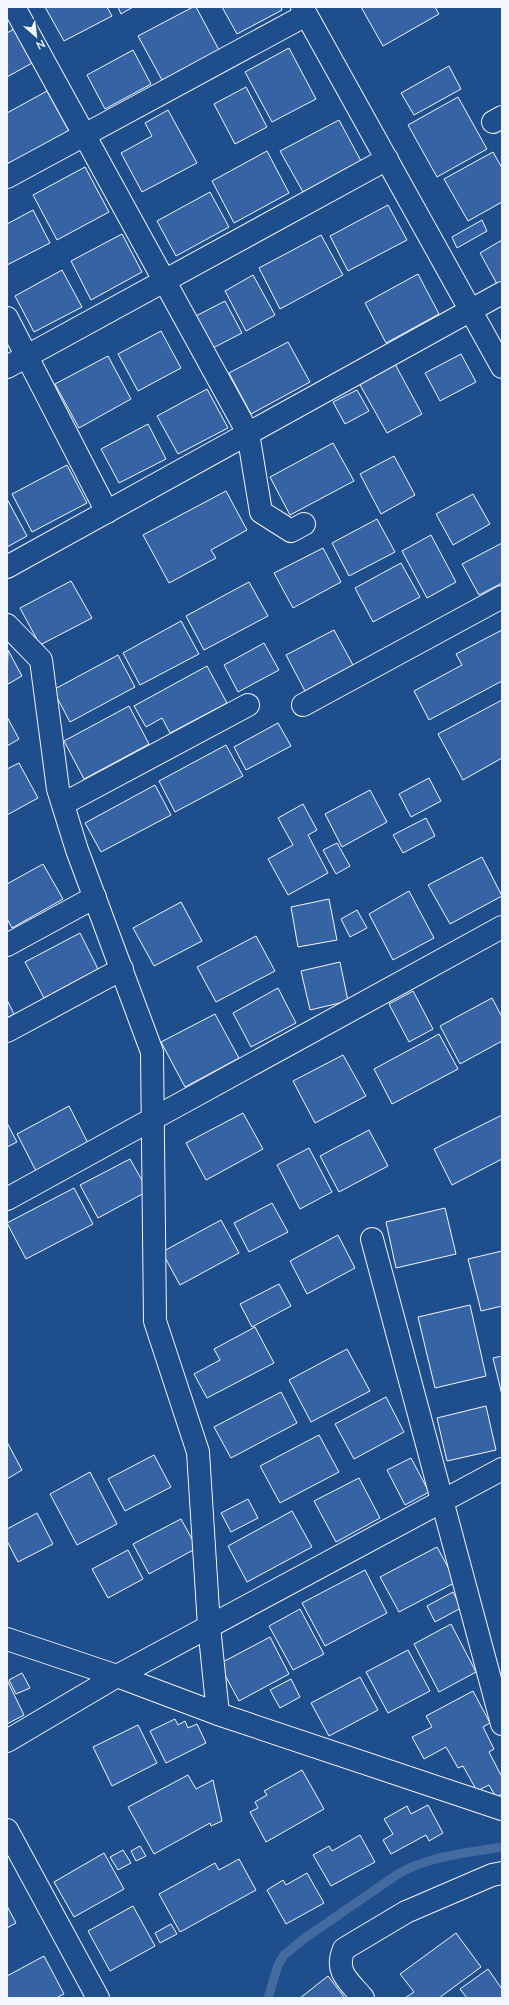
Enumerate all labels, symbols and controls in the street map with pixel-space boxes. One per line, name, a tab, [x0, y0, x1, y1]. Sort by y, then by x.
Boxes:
north arrow	[16, 16, 56, 56]
text: N	[33, 36, 48, 53]

